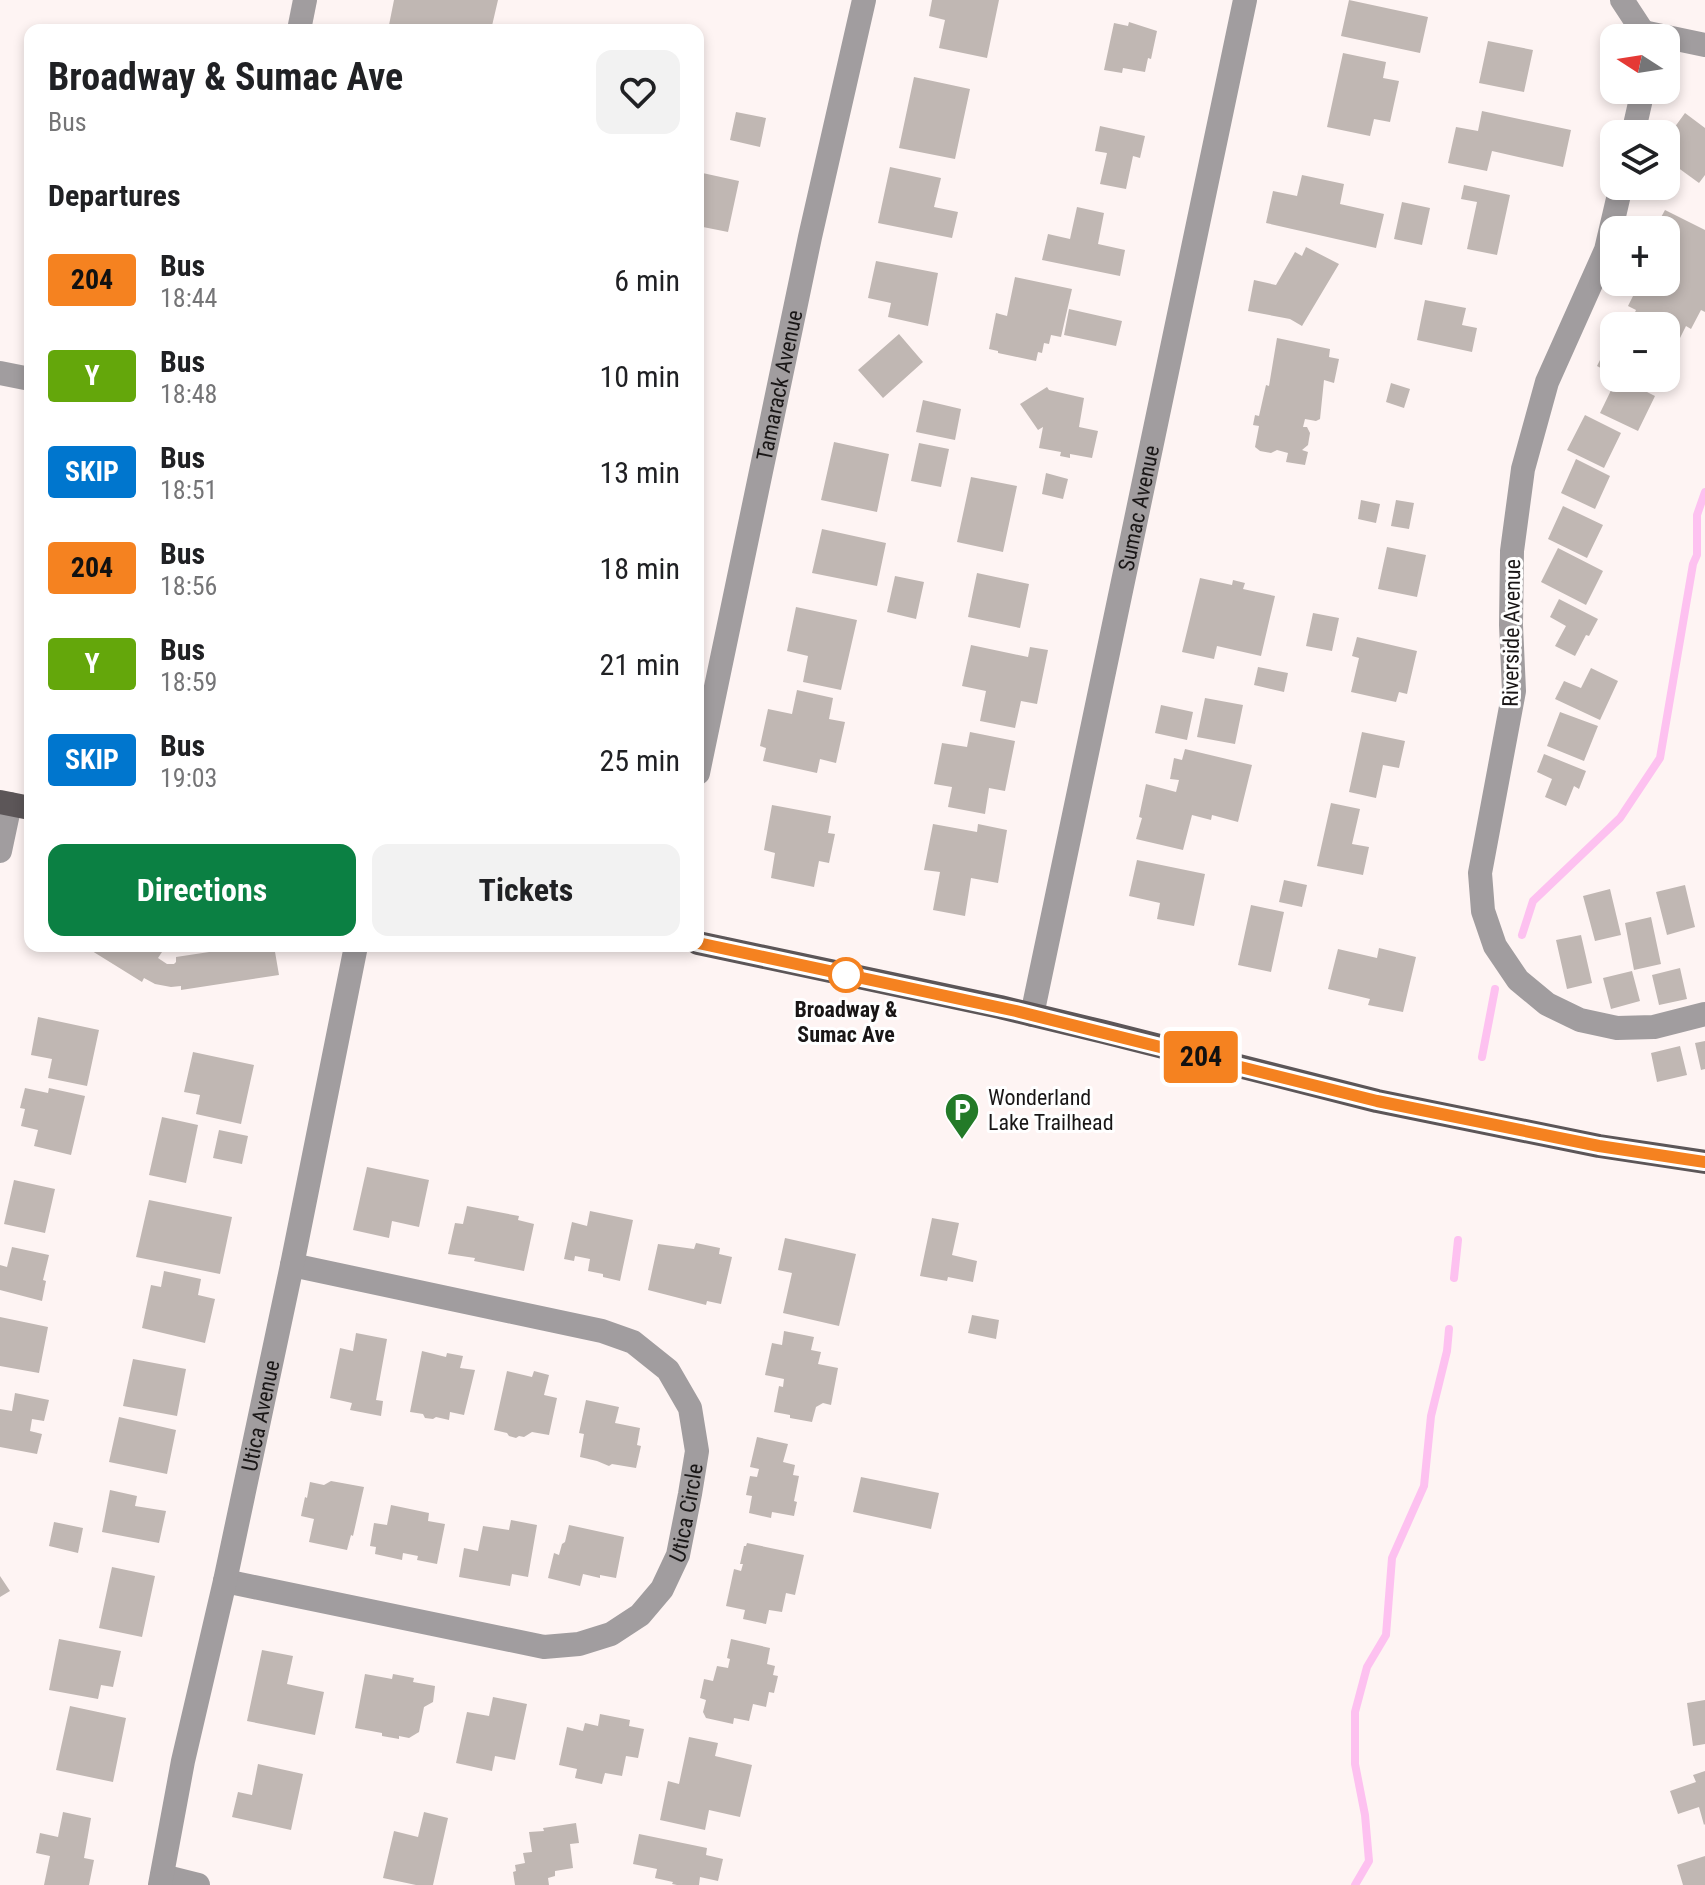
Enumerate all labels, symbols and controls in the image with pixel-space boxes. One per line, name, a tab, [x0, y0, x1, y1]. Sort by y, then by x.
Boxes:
north arrow	[1600, 24, 1680, 104]
map controls	[1600, 24, 1680, 392]
button: heart	[596, 50, 680, 134]
text: Broadway & Sumac Ave	[48, 55, 403, 99]
text: Bus	[48, 107, 87, 137]
button: layers	[1600, 120, 1680, 200]
text: Departures	[48, 178, 181, 213]
button: +	[1600, 216, 1680, 296]
text: Bus	[160, 248, 205, 283]
text: 204	[71, 263, 113, 296]
text: 6 min	[614, 263, 680, 298]
text: 18:44	[160, 283, 217, 313]
street label: Tamarack Avenue	[752, 308, 807, 463]
button: −	[1600, 312, 1680, 392]
text: Bus	[160, 344, 205, 379]
text: Y	[84, 359, 100, 392]
text: 10 min	[599, 359, 680, 394]
text: 18:48	[160, 379, 217, 409]
text: Bus	[160, 440, 205, 475]
street label: Sumac Avenue	[1114, 443, 1164, 573]
text: SKIP	[65, 455, 119, 488]
text: 13 min	[599, 455, 680, 490]
text: 18:51	[160, 475, 217, 505]
text: Bus	[160, 536, 205, 571]
text: 204	[71, 551, 113, 584]
text: 18 min	[599, 551, 680, 586]
street label: Riverside Avenue	[1498, 559, 1525, 707]
text: 18:56	[160, 571, 217, 601]
text: Bus	[160, 632, 205, 667]
text: Y	[84, 647, 100, 680]
text: 21 min	[599, 647, 680, 682]
text: 18:59	[160, 667, 217, 697]
text: Bus	[160, 728, 205, 763]
text: SKIP	[65, 743, 119, 776]
text: 25 min	[599, 743, 680, 778]
text: 19:03	[160, 763, 217, 793]
button: Directions	[48, 844, 356, 936]
button: Tickets	[372, 844, 680, 936]
marker: Broadway & Sumac Ave	[829, 958, 863, 992]
place label: Broadway & Sumac Ave	[794, 997, 898, 1047]
line badge: 204	[1155, 1031, 1247, 1083]
text: 204	[1180, 1040, 1222, 1073]
place label: Wonderland Lake Trailhead	[988, 1085, 1114, 1135]
parking icon: Wonderland Lake Trailhead	[943, 1091, 981, 1141]
street label: Utica Avenue	[237, 1358, 285, 1474]
street label: Utica Circle	[664, 1462, 708, 1566]

